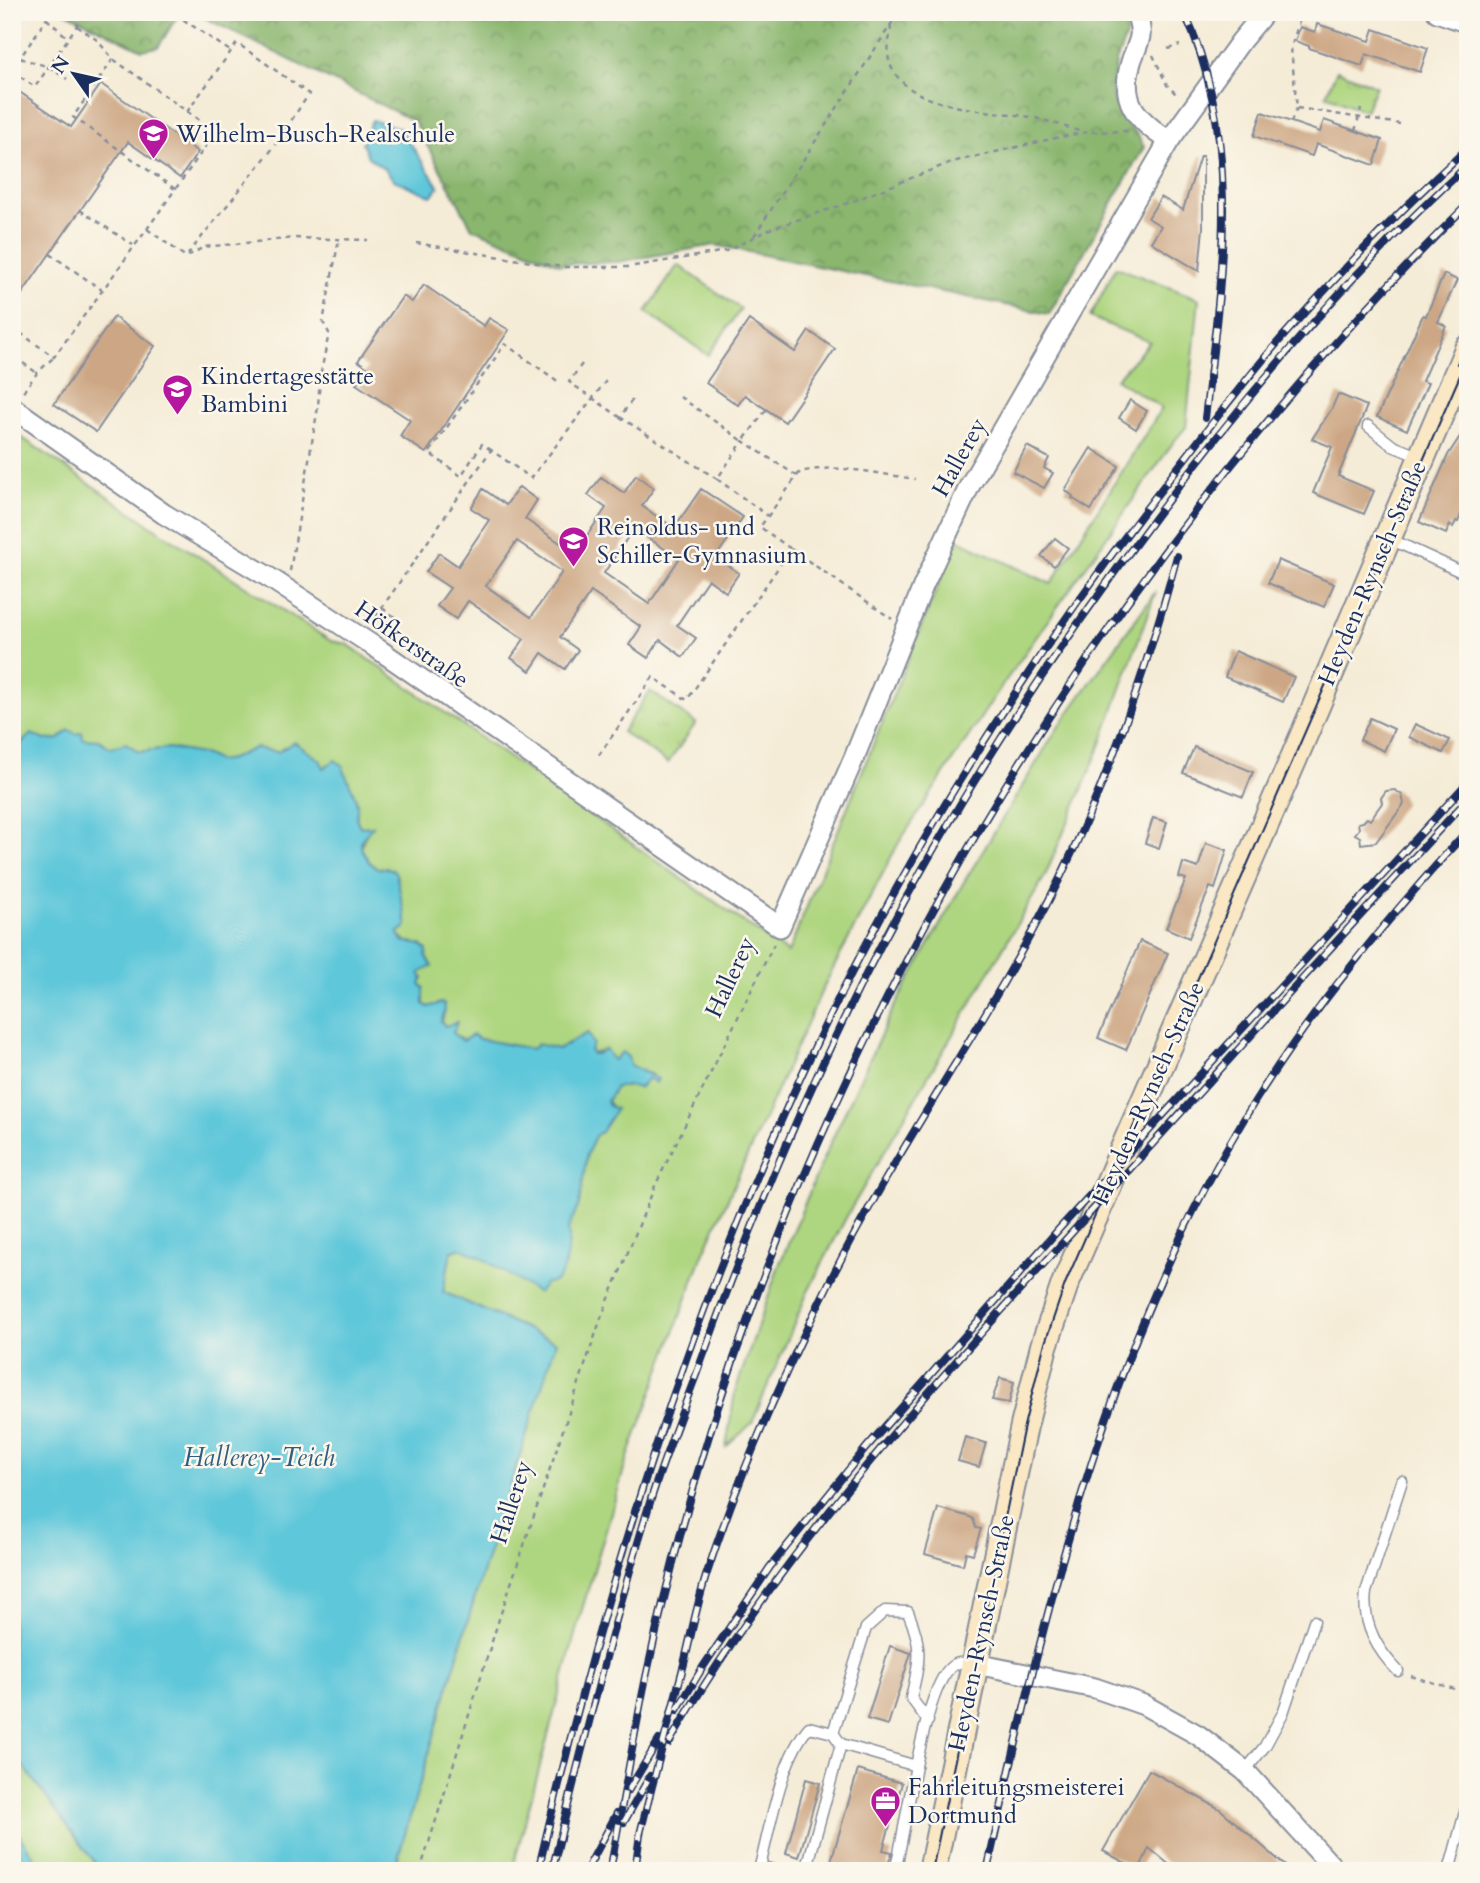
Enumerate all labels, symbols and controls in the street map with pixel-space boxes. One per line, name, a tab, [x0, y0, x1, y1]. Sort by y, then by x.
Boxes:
north arrow	[38, 38, 108, 108]
text: N	[45, 51, 76, 79]
school or university icon: Wilhelm-Busch-Realschule	[136, 117, 170, 161]
place label: Wilhelm-Busch-Realschule	[175, 118, 455, 151]
place label: Kindertagesstätte Bambini	[201, 360, 374, 421]
school or university icon: Kindertagesstätte Bambini	[161, 373, 195, 417]
street label: Hallerey	[924, 411, 995, 503]
street label: Heyden-Rynsch-Straße	[1310, 456, 1435, 691]
place label: Reinoldus- und Schiller-Gymnasium	[597, 511, 807, 572]
school or university icon: Reinoldus- und Schiller-Gymnasium	[557, 524, 591, 568]
street label: Höfkerstraße	[348, 593, 476, 696]
street label: Hallerey	[697, 931, 764, 1023]
street label: Heyden-Rynsch-Straße	[1084, 976, 1213, 1210]
water label: Hallerey-Teich	[183, 1440, 335, 1475]
street label: Hallerey	[483, 1456, 541, 1548]
street label: Heyden-Rynsch-Straße	[940, 1512, 1023, 1755]
place label: Fahrleitungsmeisterei Dortmund	[908, 1771, 1125, 1832]
office icon: Fahrleitungsmeisterei Dortmund	[868, 1784, 902, 1828]

